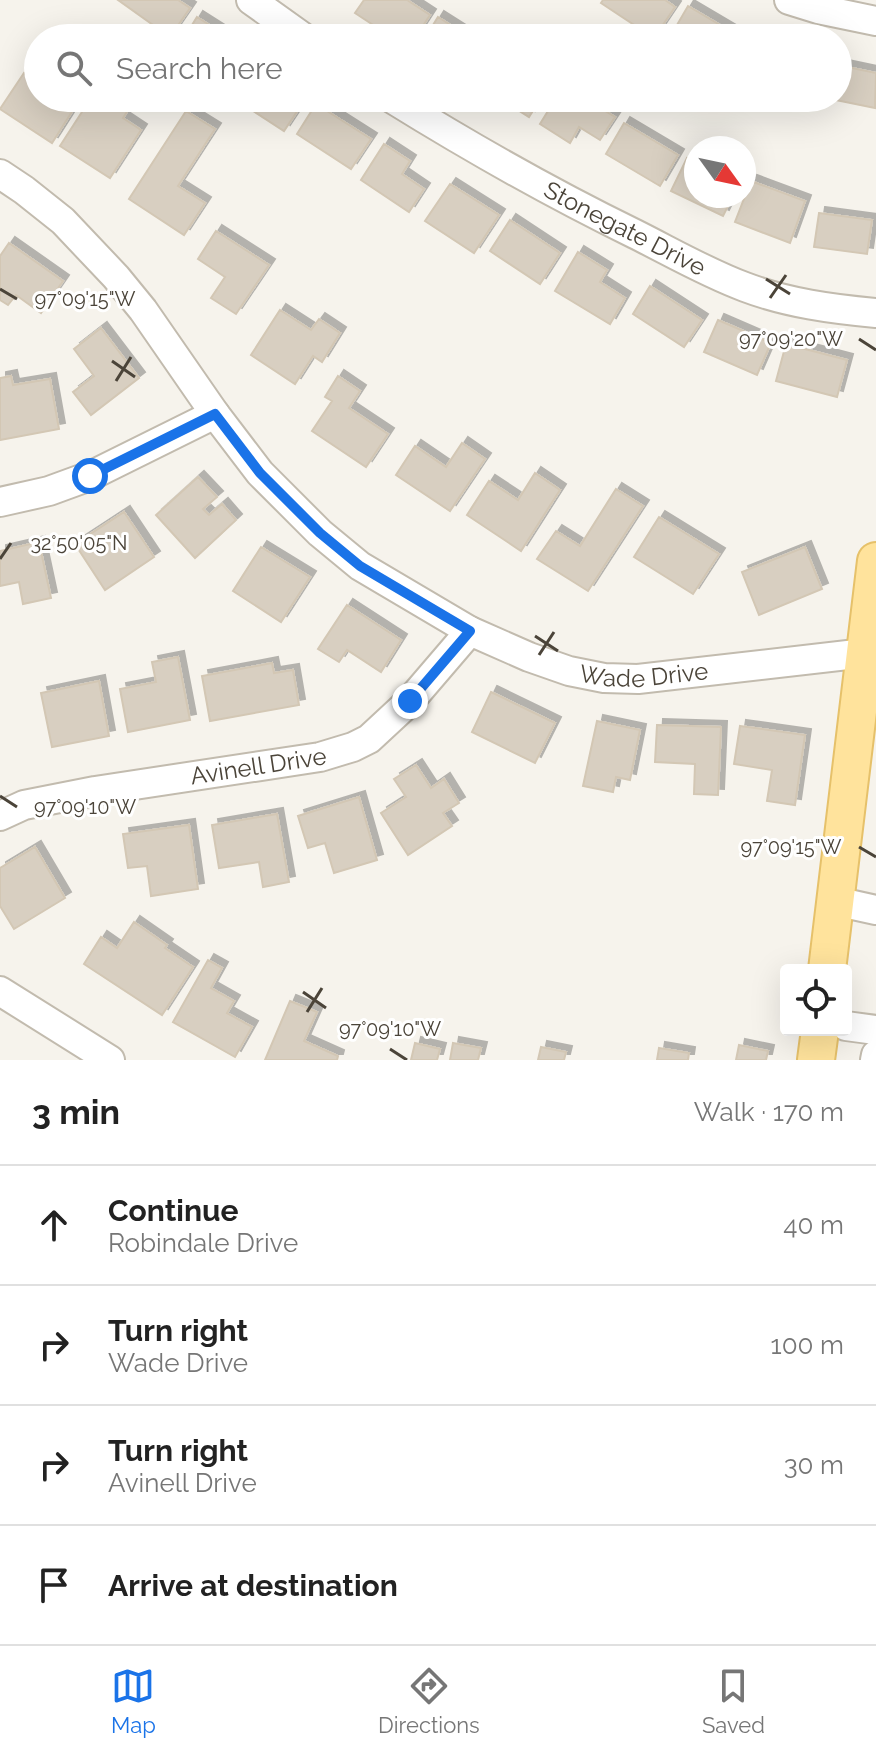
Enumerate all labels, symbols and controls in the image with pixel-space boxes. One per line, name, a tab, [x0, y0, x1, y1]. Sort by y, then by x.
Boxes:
search box	[24, 24, 852, 112]
icon: search	[52, 46, 96, 90]
text: Search here	[116, 51, 283, 86]
north arrow	[684, 136, 756, 208]
street label: Stonegate Drive	[539, 175, 711, 282]
text: 97°09'15"W	[35, 287, 136, 311]
text: 97°09'20"W	[739, 327, 843, 351]
route start	[72, 458, 108, 494]
text: 32°50'05"N	[30, 531, 128, 555]
street label: Wade Drive	[577, 656, 710, 694]
route end	[392, 683, 428, 719]
street label: Avinell Drive	[188, 741, 328, 790]
text: 97°09'10"W	[34, 795, 136, 819]
text: 97°09'15"W	[741, 835, 842, 859]
map controls	[780, 964, 852, 1036]
button: locate	[780, 964, 852, 1036]
text: 97°09'10"W	[339, 1017, 441, 1041]
text: 3 min	[32, 1092, 120, 1132]
text: Walk · 170 m	[694, 1097, 844, 1127]
text: Continue	[108, 1193, 239, 1228]
icon: ahead	[32, 1203, 76, 1247]
text: 40 m	[783, 1210, 844, 1240]
text: Robindale Drive	[108, 1228, 298, 1258]
text: Turn right	[108, 1313, 248, 1348]
icon: right	[32, 1323, 76, 1367]
text: 100 m	[771, 1330, 844, 1360]
text: Wade Drive	[108, 1348, 248, 1378]
text: Turn right	[108, 1433, 248, 1468]
icon: right	[32, 1443, 76, 1487]
text: 30 m	[784, 1450, 844, 1480]
text: Avinell Drive	[108, 1468, 257, 1498]
icon: arrive	[32, 1563, 76, 1607]
text: Arrive at destination	[108, 1568, 398, 1603]
tab: Map	[111, 1664, 156, 1738]
tab: Directions	[378, 1664, 480, 1738]
tab: Saved	[702, 1664, 765, 1738]

